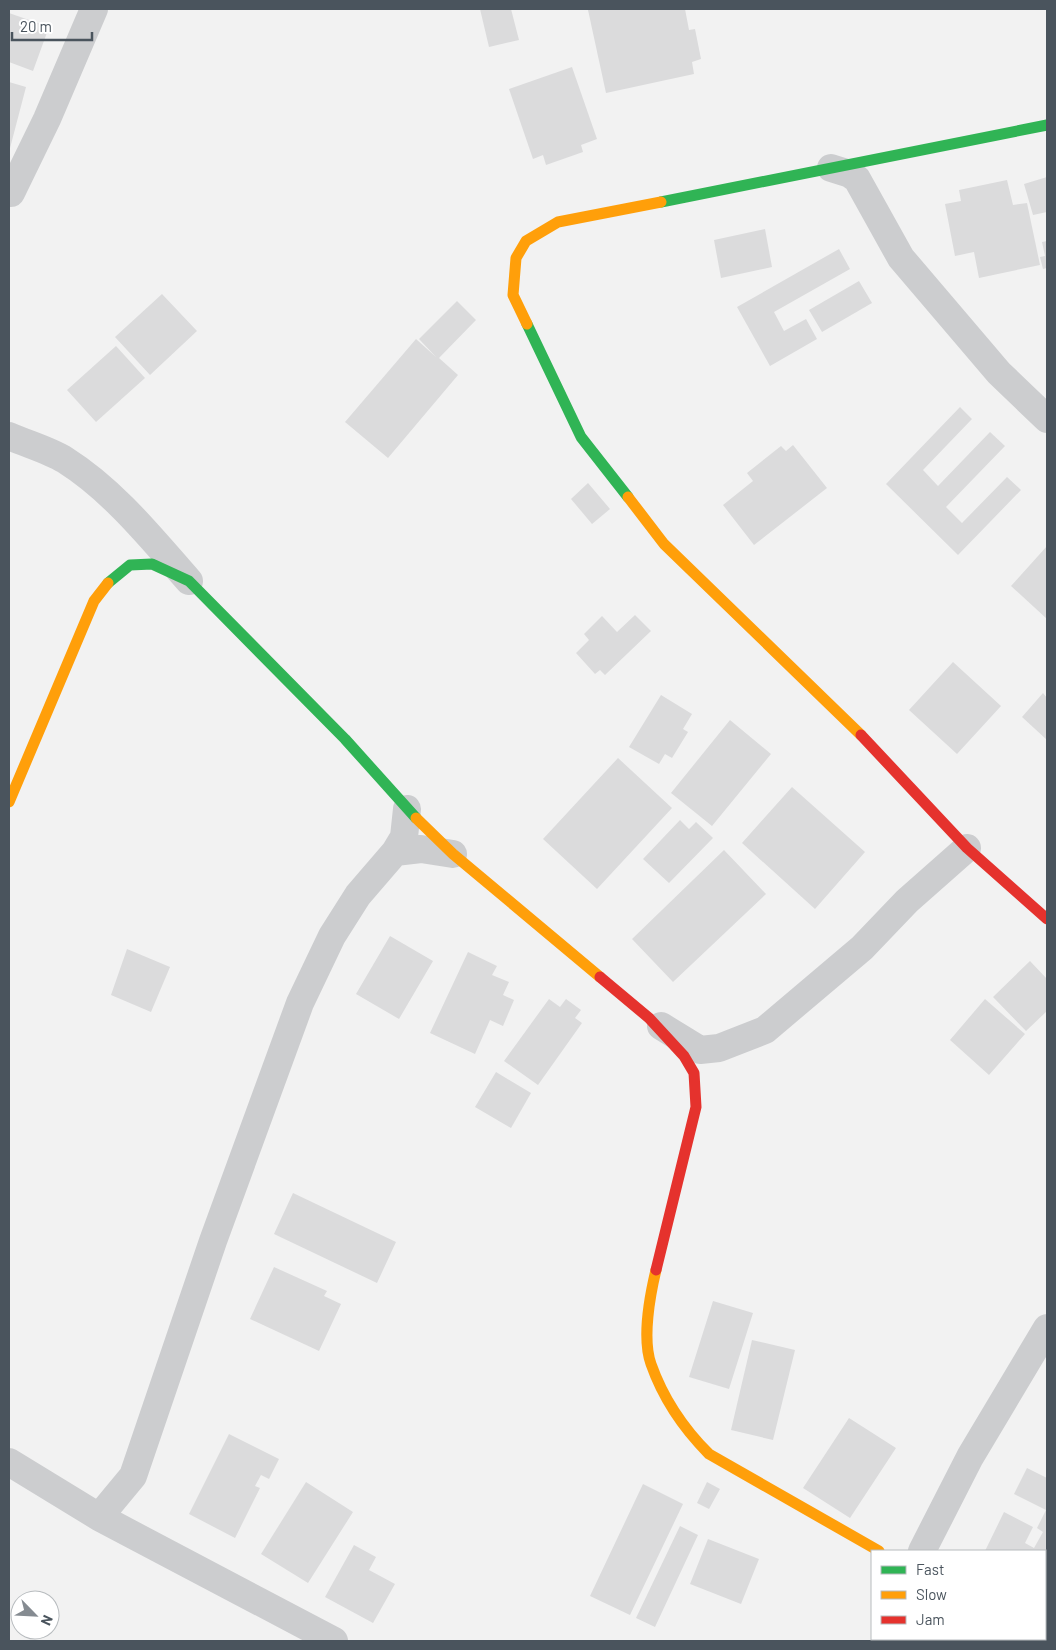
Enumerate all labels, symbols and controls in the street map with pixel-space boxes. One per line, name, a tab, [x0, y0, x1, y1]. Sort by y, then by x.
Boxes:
scale bar	[12, 10, 92, 42]
text: 20 m	[20, 17, 52, 35]
legend	[871, 1550, 1046, 1640]
text: Fast	[916, 1560, 944, 1578]
text: Slow	[916, 1585, 947, 1603]
north arrow	[10, 1590, 60, 1640]
text: Jam	[916, 1610, 945, 1628]
text: N	[38, 1613, 57, 1628]

